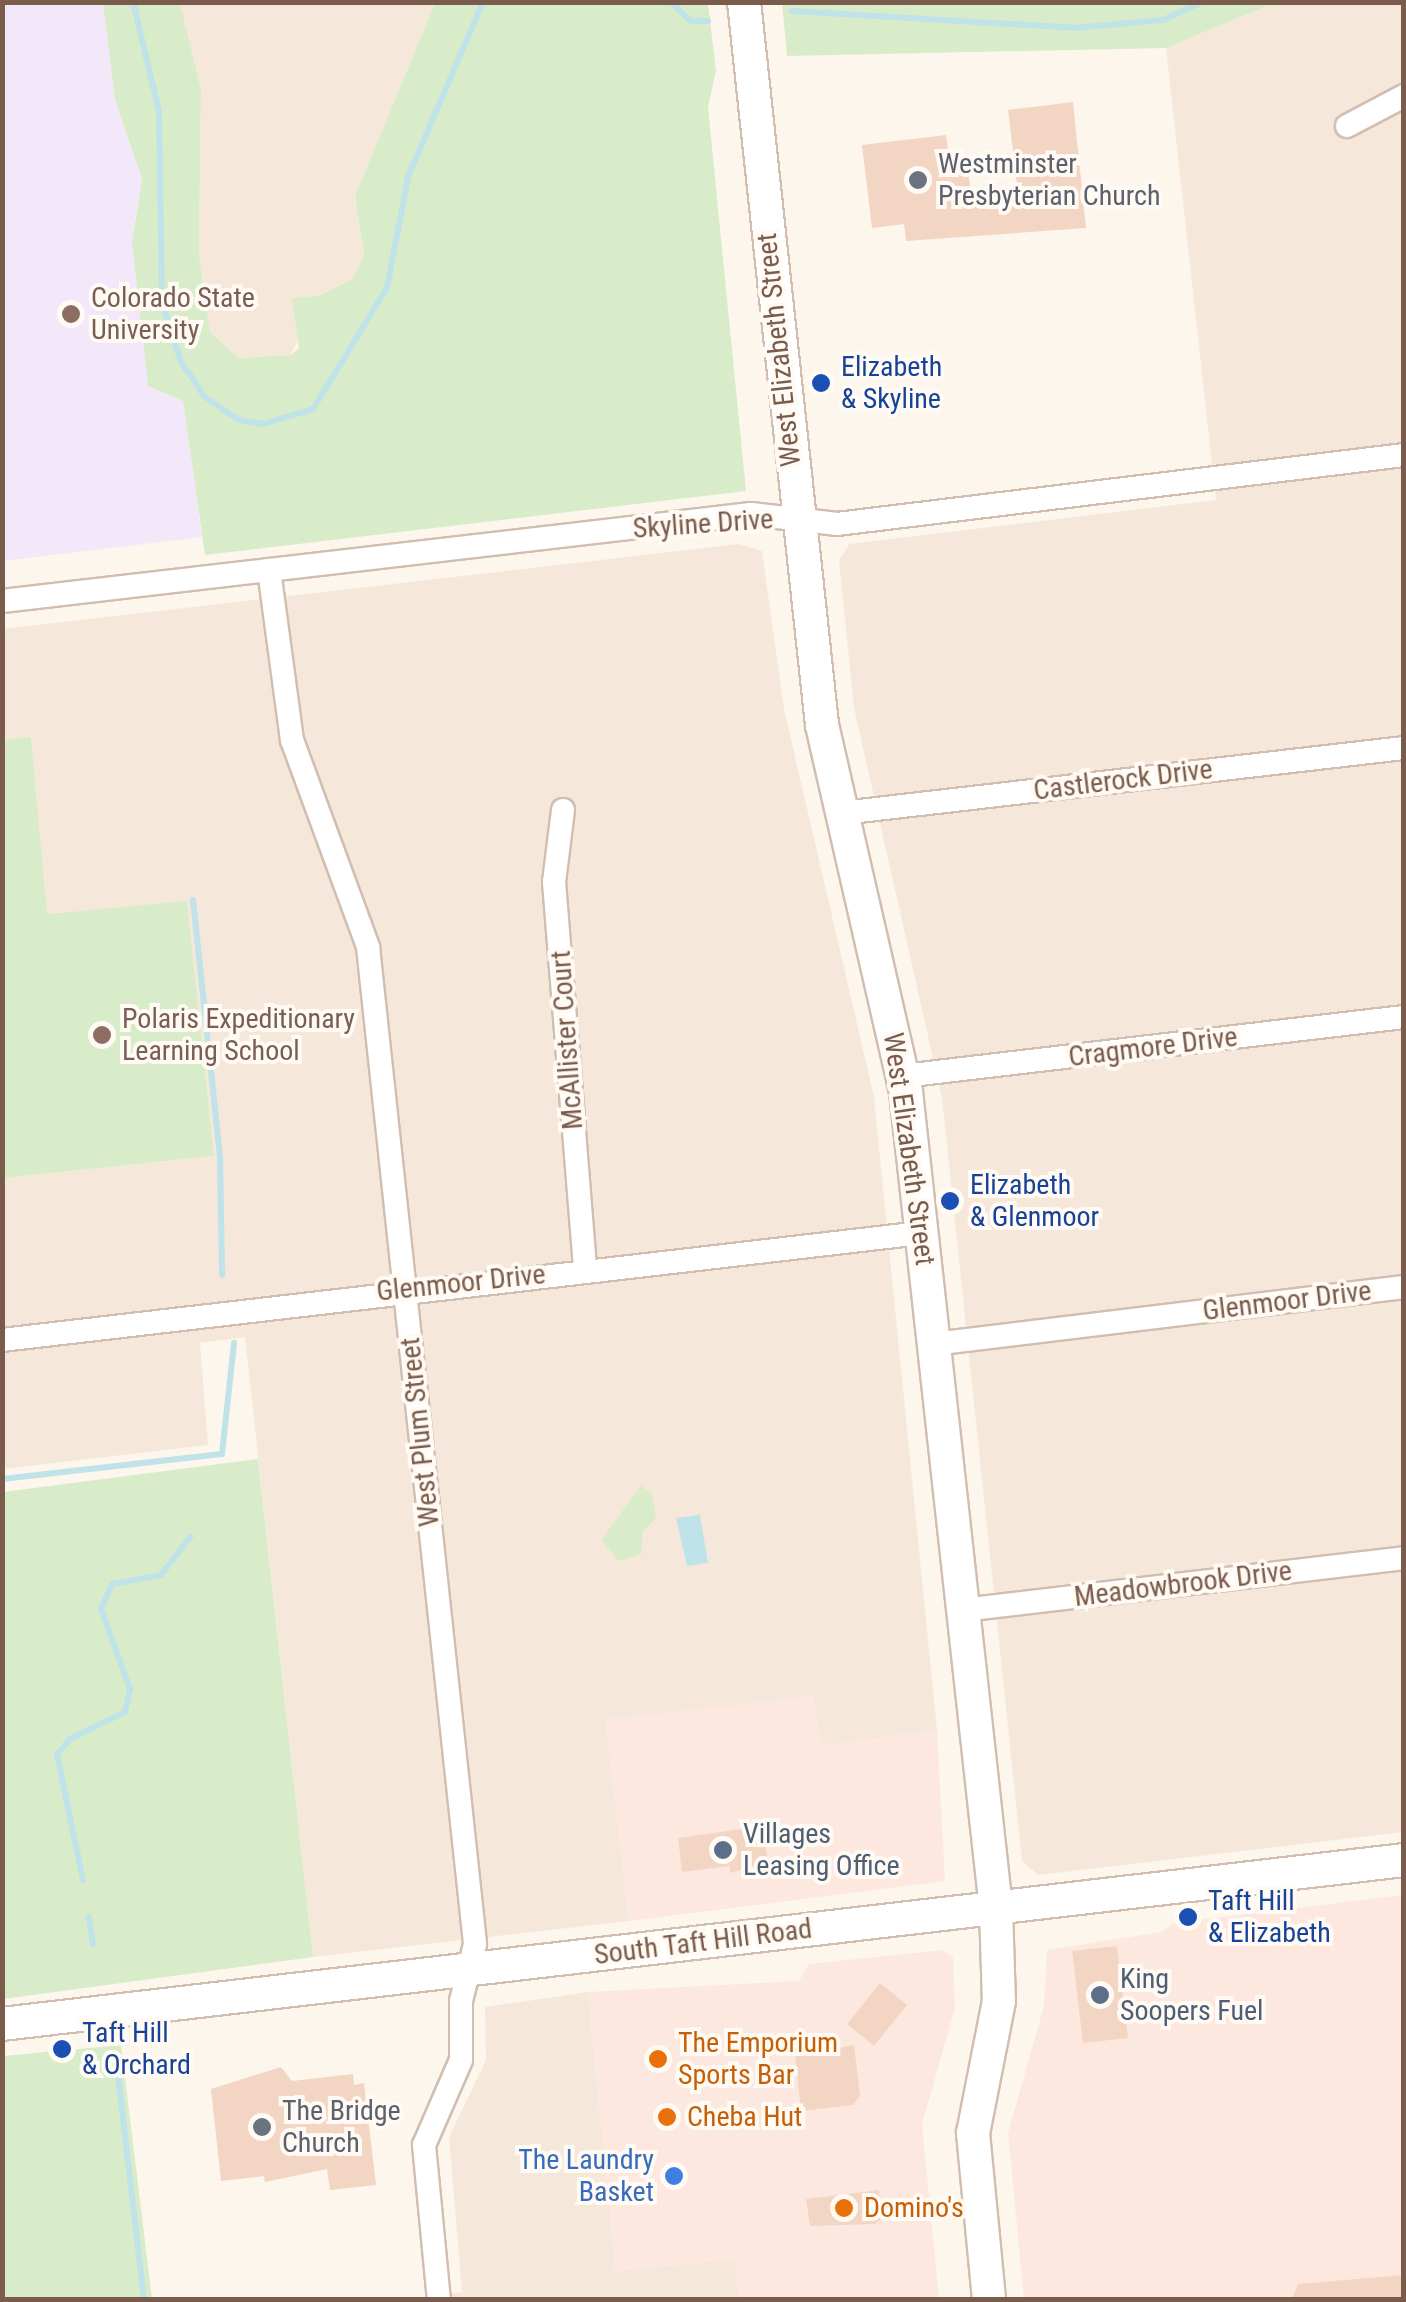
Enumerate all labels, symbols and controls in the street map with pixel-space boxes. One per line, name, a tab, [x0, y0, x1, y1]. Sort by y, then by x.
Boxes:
place label: Westminster Presbyterian Church	[938, 147, 1160, 213]
marker: Westminster Presbyterian Church	[907, 169, 929, 191]
street label: West Elizabeth Street	[750, 232, 808, 468]
place label: Colorado State University	[91, 281, 255, 347]
marker: Colorado State University	[60, 303, 82, 325]
place label: Elizabeth & Skyline	[841, 350, 942, 416]
marker: Elizabeth & Skyline	[810, 372, 832, 394]
street label: Skyline Drive	[632, 502, 774, 546]
street label: Castlerock Drive	[1032, 752, 1214, 808]
street label: McAllister Court	[544, 949, 590, 1131]
place label: Polaris Expeditionary Learning School	[122, 1002, 355, 1068]
street label: Cragmore Drive	[1067, 1020, 1239, 1074]
marker: Polaris Expeditionary Learning School	[91, 1024, 113, 1046]
street label: West Elizabeth Street	[876, 1030, 942, 1268]
place label: Elizabeth & Glenmoor	[970, 1168, 1099, 1234]
marker: Elizabeth & Glenmoor	[939, 1190, 961, 1212]
street label: Glenmoor Drive	[375, 1257, 547, 1309]
street label: Glenmoor Drive	[1201, 1274, 1373, 1328]
street label: West Plum Street	[393, 1336, 447, 1528]
street label: Meadowbrook Drive	[1072, 1554, 1294, 1614]
place label: Villages Leasing Office	[743, 1817, 900, 1883]
marker: Villages Leasing Office	[712, 1839, 734, 1861]
place label: Taft Hill & Elizabeth	[1208, 1884, 1331, 1950]
marker: Taft Hill & Elizabeth	[1177, 1906, 1199, 1928]
street label: South Taft Hill Road	[592, 1912, 814, 1972]
place label: King Soopers Fuel	[1120, 1962, 1264, 2028]
marker: King Soopers Fuel	[1089, 1984, 1111, 2006]
place label: Taft Hill & Orchard	[82, 2016, 191, 2082]
place label: The Emporium Sports Bar	[678, 2026, 838, 2092]
marker: Taft Hill & Orchard	[51, 2038, 73, 2060]
marker: The Emporium Sports Bar	[647, 2048, 669, 2070]
place label: The Bridge Church	[282, 2094, 401, 2160]
place label: Cheba Hut	[687, 2100, 802, 2134]
marker: Cheba Hut	[656, 2106, 678, 2128]
marker: The Bridge Church	[251, 2116, 273, 2138]
place label: The Laundry Basket	[518, 2143, 654, 2209]
marker: The Laundry Basket	[663, 2165, 685, 2187]
place label: Domino's	[864, 2191, 964, 2225]
marker: Domino's	[833, 2197, 855, 2219]

